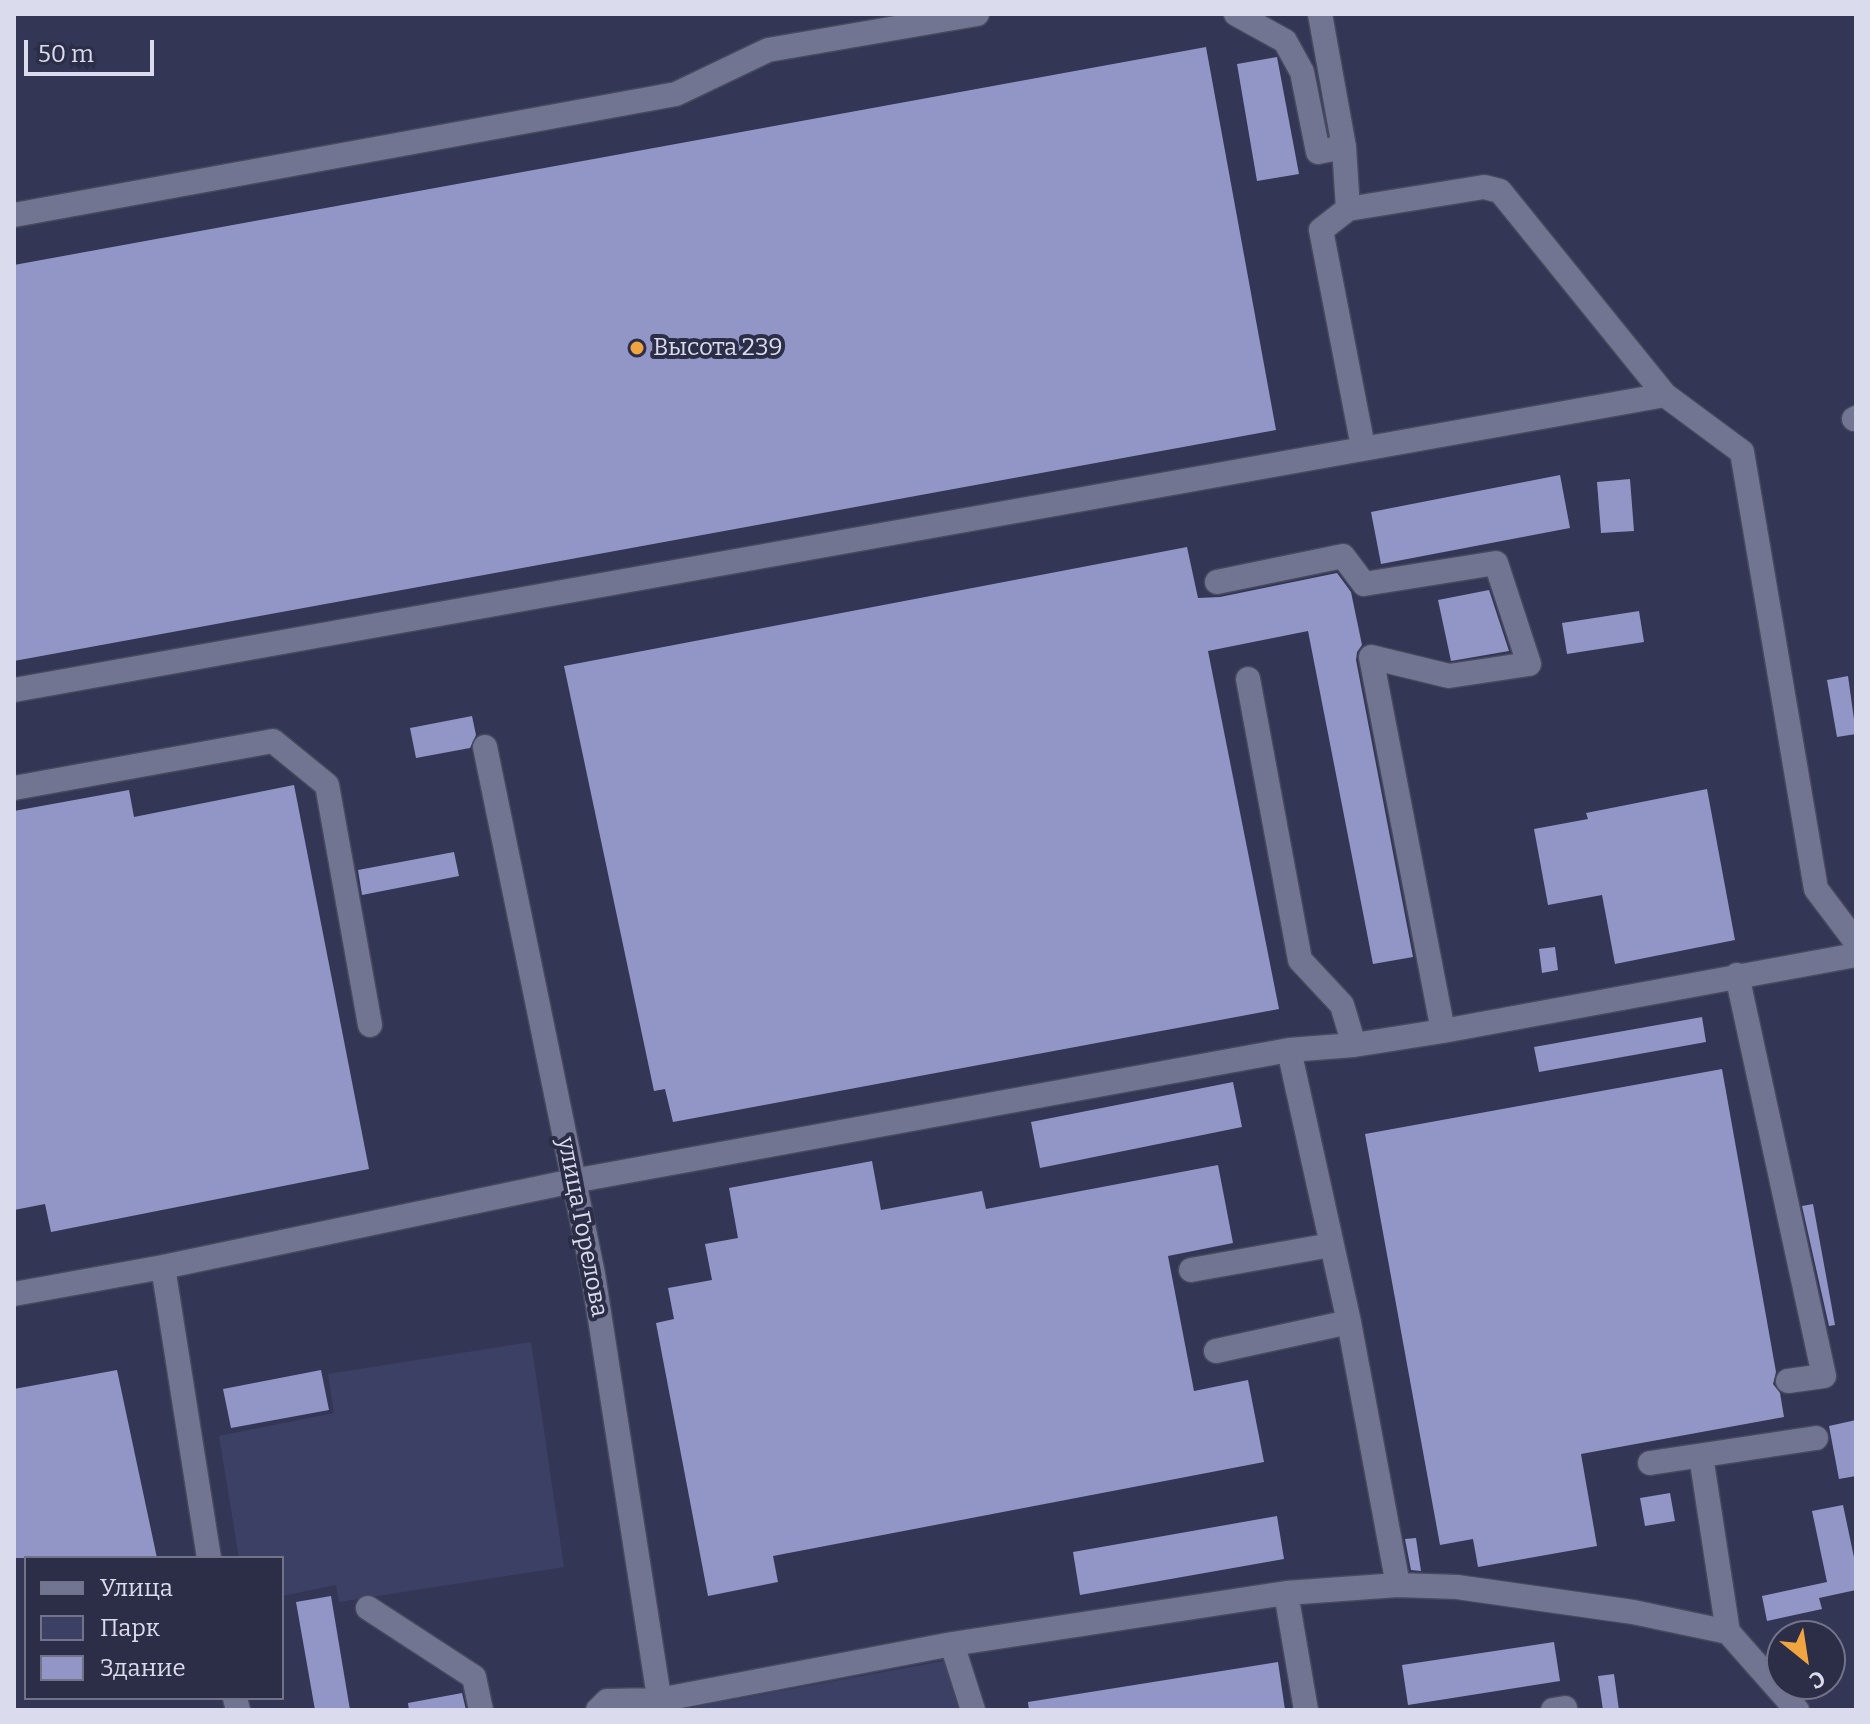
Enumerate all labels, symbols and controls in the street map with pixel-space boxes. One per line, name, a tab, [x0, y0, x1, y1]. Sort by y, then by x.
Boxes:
scale bar	[28, 24, 158, 74]
text: 50 m	[38, 40, 94, 68]
place label: Высота 239	[653, 334, 783, 362]
marker: Высота 239	[628, 339, 646, 357]
street label: улица Горелова	[550, 1135, 614, 1319]
legend	[24, 1556, 284, 1700]
text: Улица	[100, 1574, 173, 1602]
text: Парк	[100, 1614, 160, 1642]
north arrow	[1766, 1620, 1846, 1700]
text: Здание	[100, 1654, 186, 1682]
text: С	[1804, 1664, 1830, 1695]

